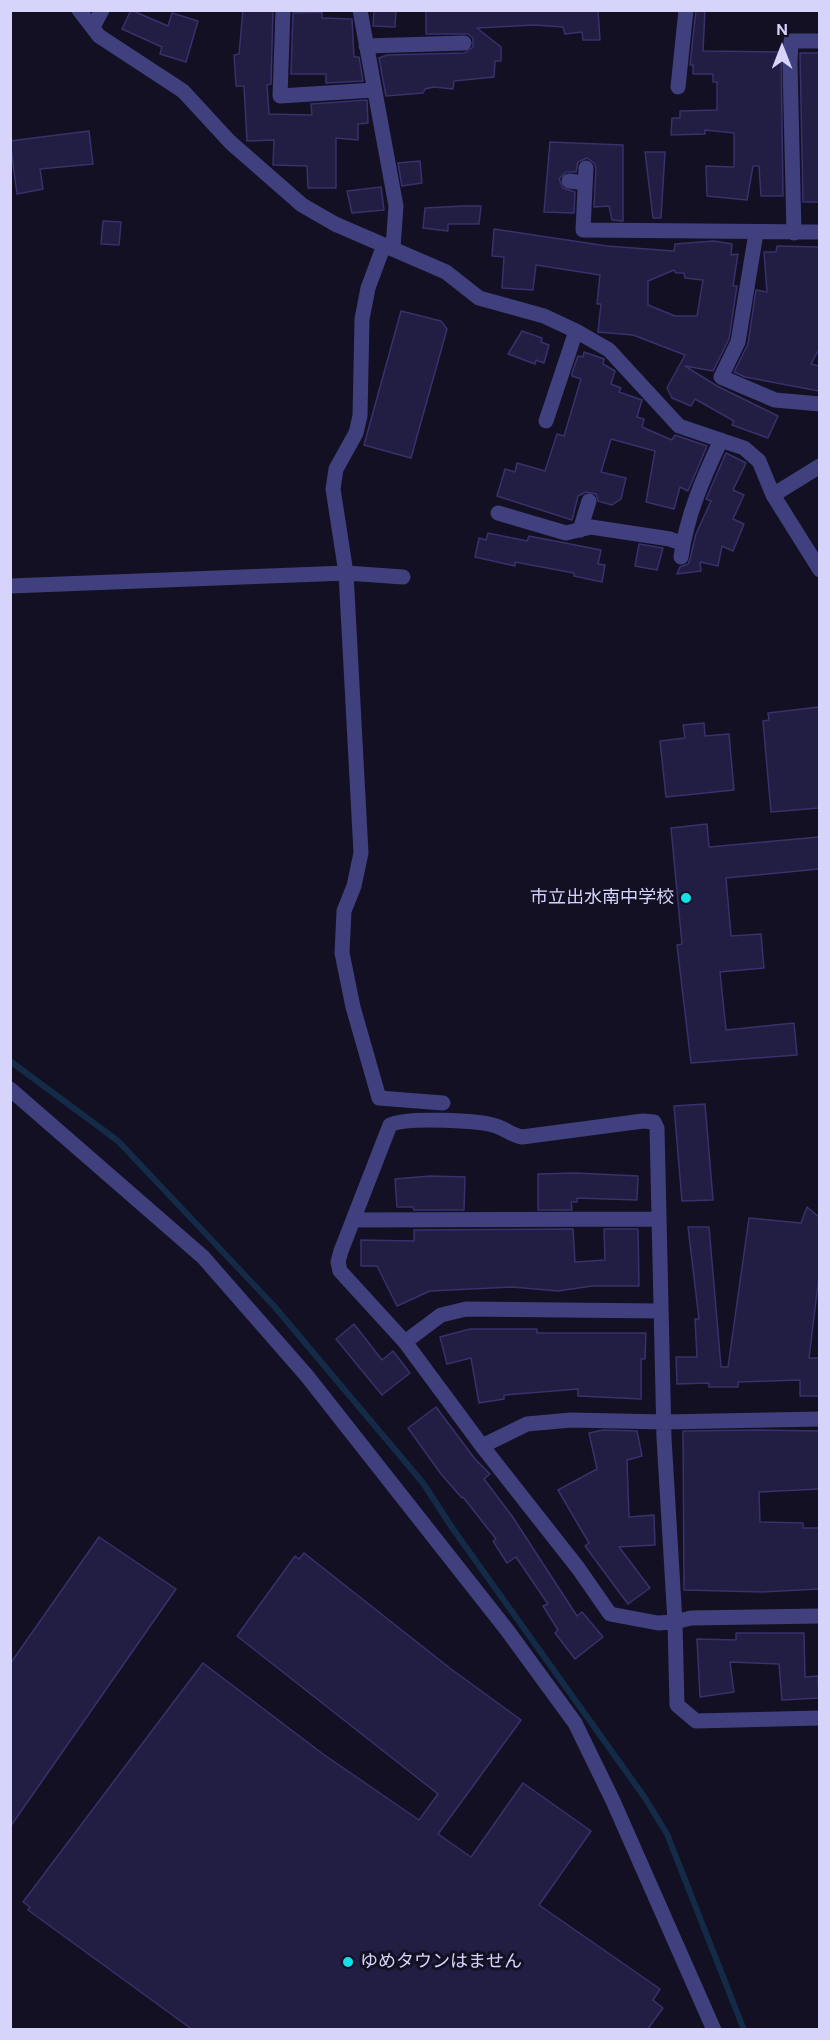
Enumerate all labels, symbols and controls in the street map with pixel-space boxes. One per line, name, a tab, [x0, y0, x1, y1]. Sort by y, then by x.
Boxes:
north arrow	[752, 18, 812, 78]
text: N	[776, 19, 788, 40]
place label: 市立出水南中学校	[530, 887, 674, 909]
marker: 市立出水南中学校	[679, 891, 693, 905]
place label: ゆめタウンはません	[360, 1951, 522, 1973]
marker: ゆめタウンはません	[341, 1955, 355, 1969]

